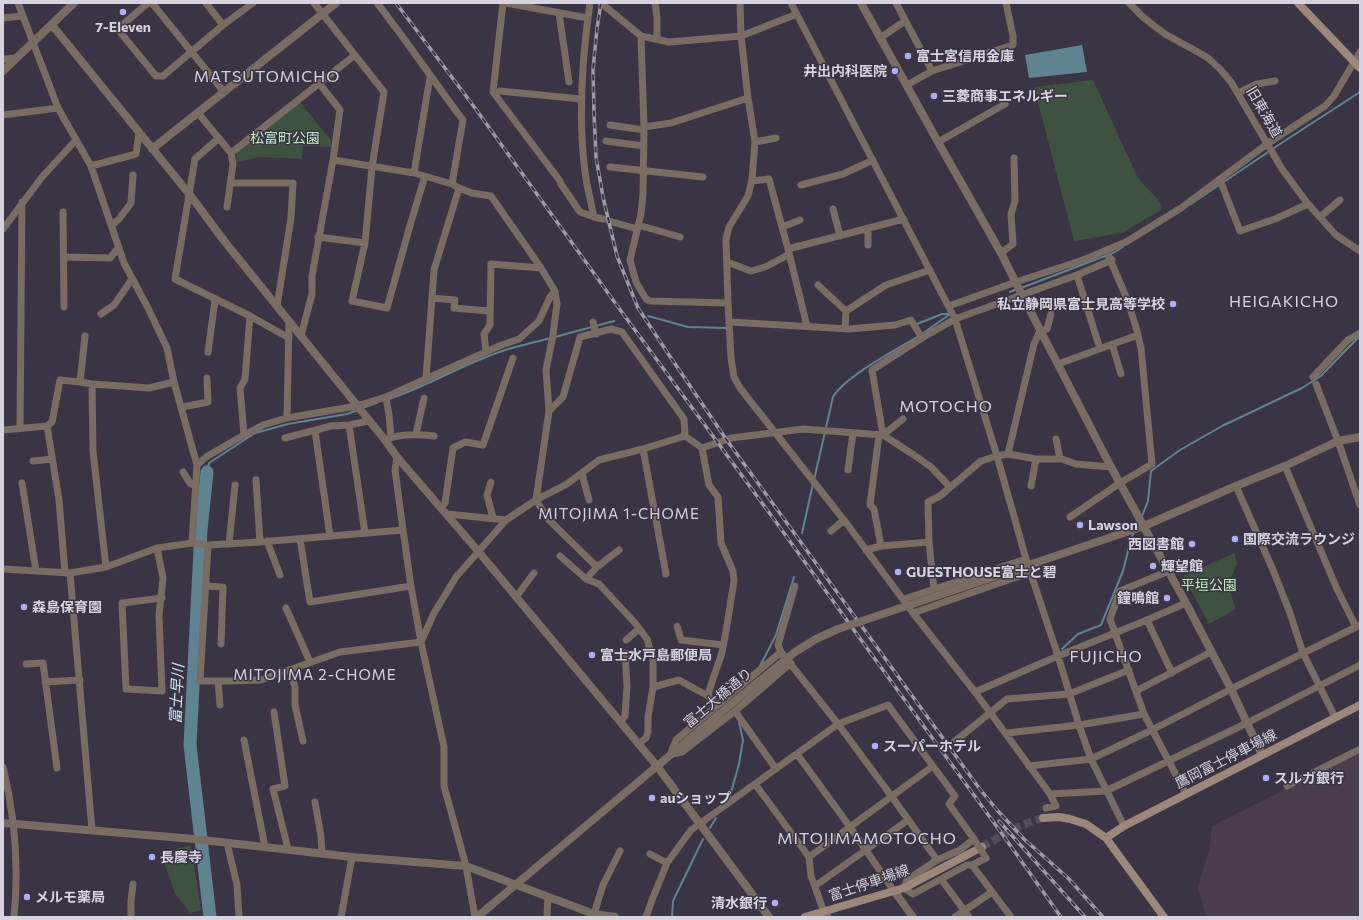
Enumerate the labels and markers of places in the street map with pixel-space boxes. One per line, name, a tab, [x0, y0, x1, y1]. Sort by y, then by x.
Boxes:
marker: 7-Eleven	[118, 7, 128, 17]
place label: 7-Eleven	[95, 19, 151, 35]
place label: 富士宮信用金庫	[916, 48, 1014, 64]
marker: 富士宮信用金庫	[903, 51, 913, 61]
place label: 井出内科医院	[803, 63, 887, 79]
marker: 井出内科医院	[890, 66, 900, 76]
place label: 三菱商事エネルギー	[942, 88, 1068, 104]
marker: 三菱商事エネルギー	[929, 91, 939, 101]
place label: 私立静岡県富士見高等学校	[997, 296, 1165, 312]
marker: 私立静岡県富士見高等学校	[1168, 299, 1178, 309]
place label: Lawson	[1088, 517, 1138, 533]
marker: Lawson	[1075, 520, 1085, 530]
place label: 国際交流ラウンジ	[1243, 531, 1355, 547]
marker: 国際交流ラウンジ	[1230, 534, 1240, 544]
place label: 西図書館	[1128, 536, 1184, 552]
marker: 西図書館	[1187, 539, 1197, 549]
place label: 輝望館	[1161, 558, 1203, 574]
marker: 輝望館	[1148, 561, 1158, 571]
place label: GUESTHOUSE富士と碧	[906, 564, 1057, 580]
marker: GUESTHOUSE富士と碧	[893, 567, 903, 577]
place label: 鐘鳴館	[1117, 590, 1159, 606]
marker: 鐘鳴館	[1162, 593, 1172, 603]
place label: 森島保育園	[32, 599, 102, 615]
marker: 森島保育園	[19, 602, 29, 612]
place label: 富士水戸島郵便局	[600, 647, 712, 663]
marker: 富士水戸島郵便局	[587, 650, 597, 660]
place label: スーパーホテル	[883, 738, 981, 754]
marker: スーパーホテル	[870, 741, 880, 751]
place label: スルガ銀行	[1274, 770, 1344, 786]
marker: スルガ銀行	[1261, 773, 1271, 783]
place label: auショップ	[660, 790, 731, 806]
marker: auショップ	[647, 793, 657, 803]
place label: 長慶寺	[160, 849, 202, 865]
marker: 長慶寺	[147, 852, 157, 862]
place label: メルモ薬局	[35, 889, 105, 905]
marker: メルモ薬局	[22, 892, 32, 902]
place label: 清水銀行	[711, 895, 767, 911]
marker: 清水銀行	[770, 898, 780, 908]

